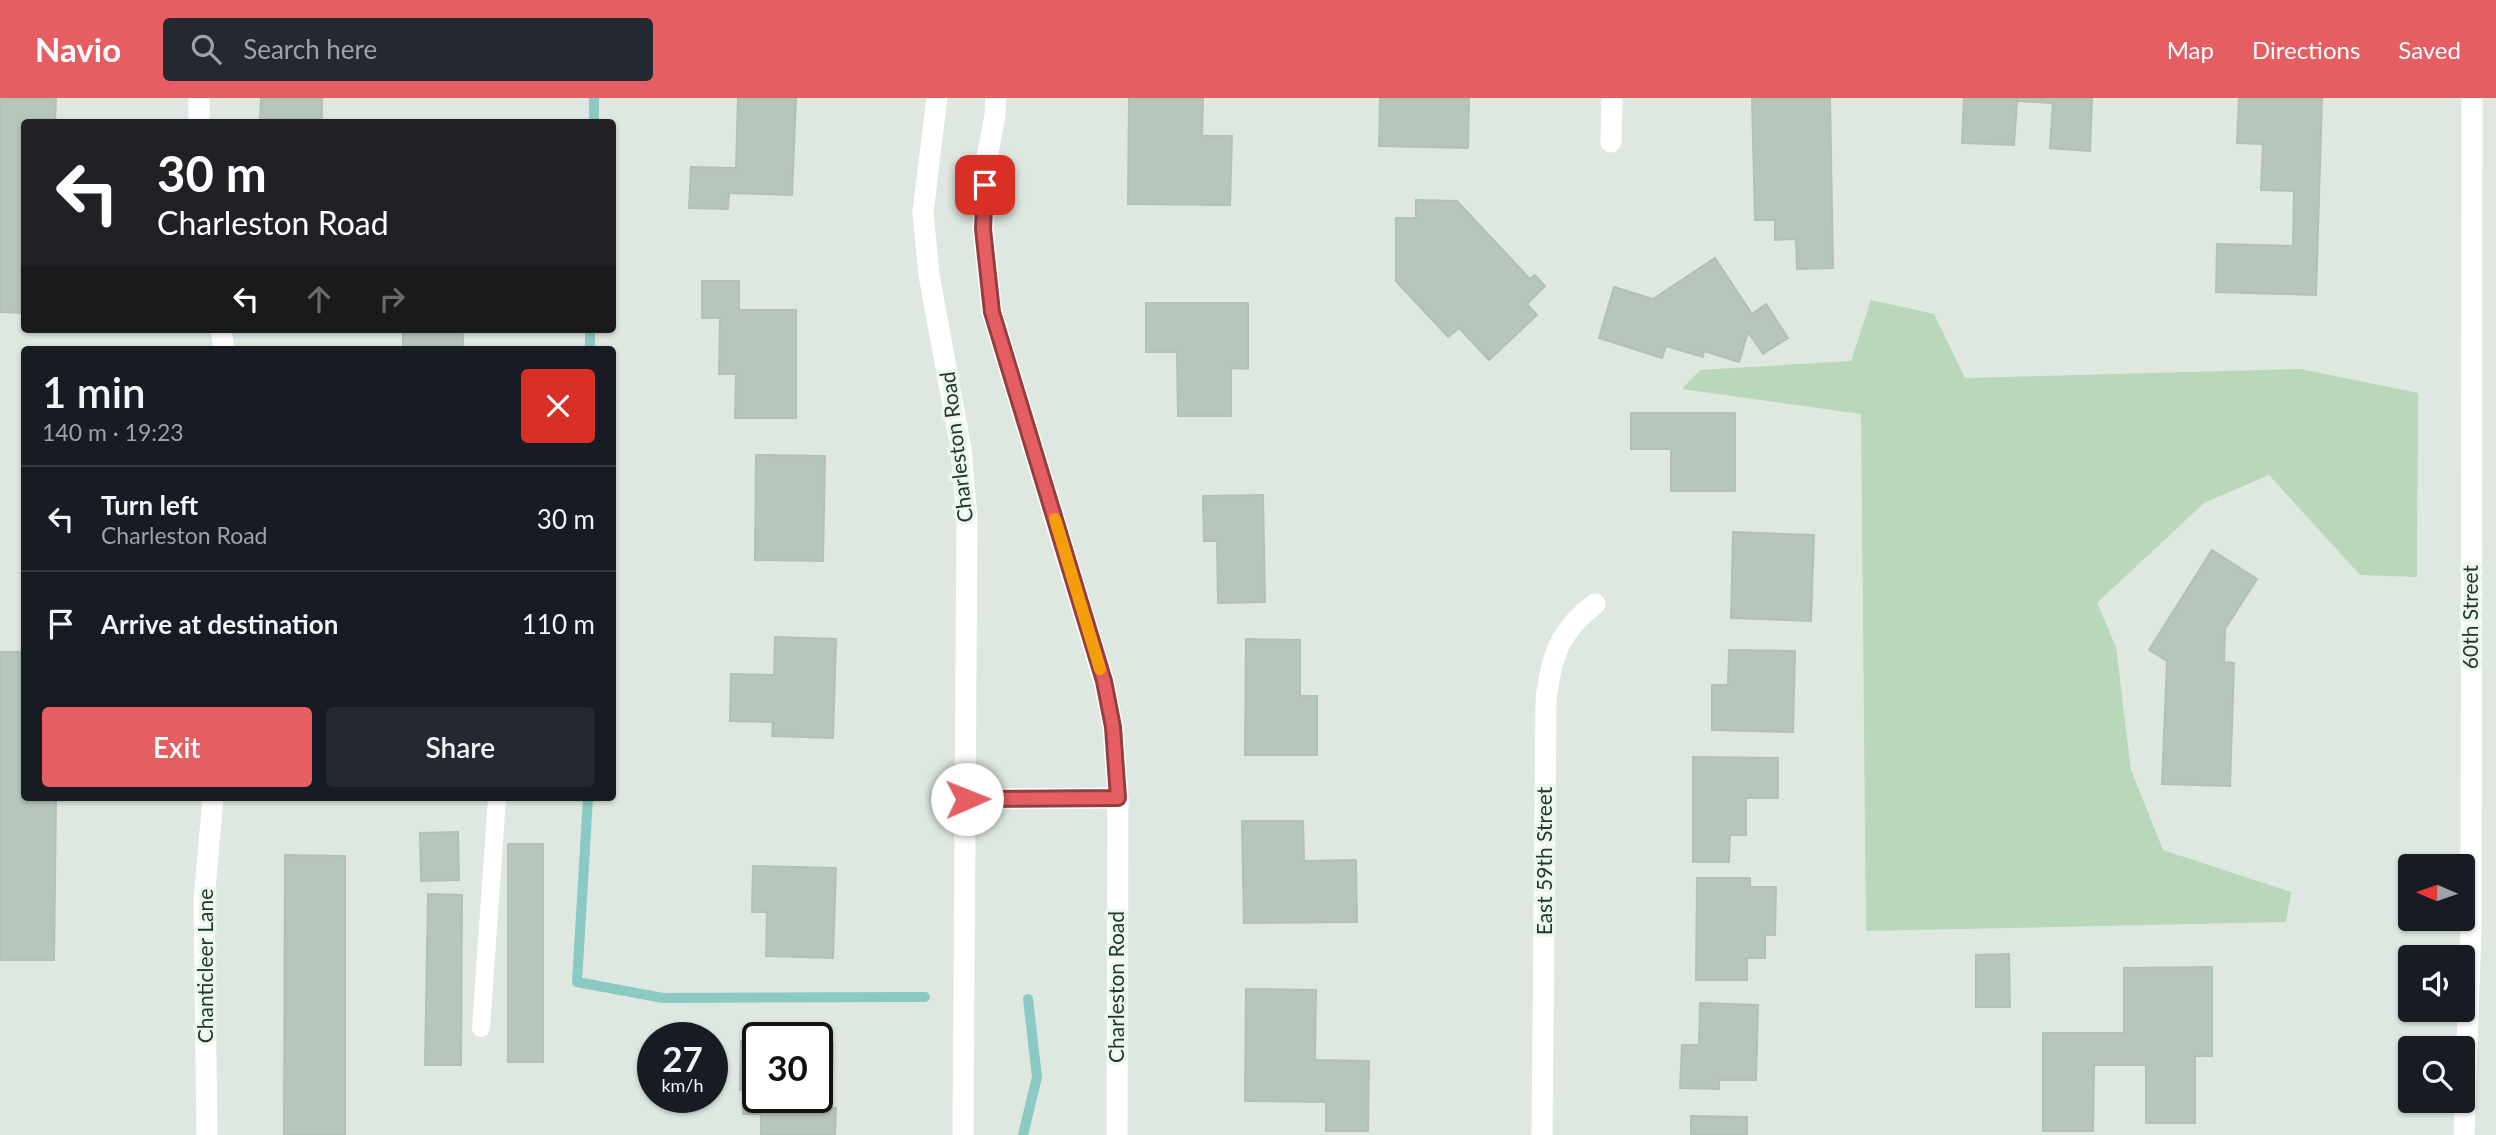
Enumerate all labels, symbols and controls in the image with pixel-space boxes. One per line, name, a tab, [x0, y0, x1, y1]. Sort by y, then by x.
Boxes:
search box	[163, 18, 653, 81]
text: Navio	[35, 29, 121, 69]
icon: search	[187, 30, 225, 68]
text: Search here	[243, 33, 377, 65]
text: Map	[2167, 35, 2214, 64]
text: Directions	[2252, 35, 2360, 64]
text: Saved	[2398, 35, 2461, 64]
text: 30 m	[157, 144, 267, 202]
icon: left	[42, 147, 133, 238]
pin	[955, 155, 1015, 215]
icon: arrive	[966, 166, 1004, 204]
text: Charleston Road	[157, 203, 389, 242]
icon: left	[227, 280, 265, 318]
icon: ahead	[300, 280, 338, 318]
icon: right	[373, 280, 411, 318]
text: 1 min	[42, 367, 146, 417]
button: close	[521, 369, 595, 443]
street label: Charleston Road	[934, 370, 977, 524]
text: 140 m · 19:23	[42, 418, 184, 446]
text: Turn left	[101, 489, 198, 521]
icon: left	[42, 500, 80, 538]
text: 30 m	[537, 503, 595, 535]
text: Charleston Road	[101, 521, 268, 549]
street label: 60th Street	[2457, 564, 2482, 669]
icon: arrive	[42, 605, 80, 643]
text: Arrive at destination	[101, 608, 338, 640]
text: 110 m	[522, 608, 595, 640]
button: Exit	[42, 707, 312, 787]
button: Share	[326, 707, 595, 787]
position arrow	[930, 762, 1004, 836]
street label: East 59th Street	[1531, 786, 1556, 935]
north arrow	[2398, 854, 2474, 931]
map controls	[2398, 854, 2475, 1113]
street label: Chanticleer Lane	[192, 889, 217, 1043]
street label: Charleston Road	[1103, 911, 1128, 1063]
button: sound	[2398, 945, 2475, 1022]
speed limit sign: 30	[742, 1022, 833, 1113]
button: search	[2398, 1036, 2475, 1113]
text: 27	[662, 1037, 703, 1079]
text: km/h	[661, 1074, 704, 1096]

